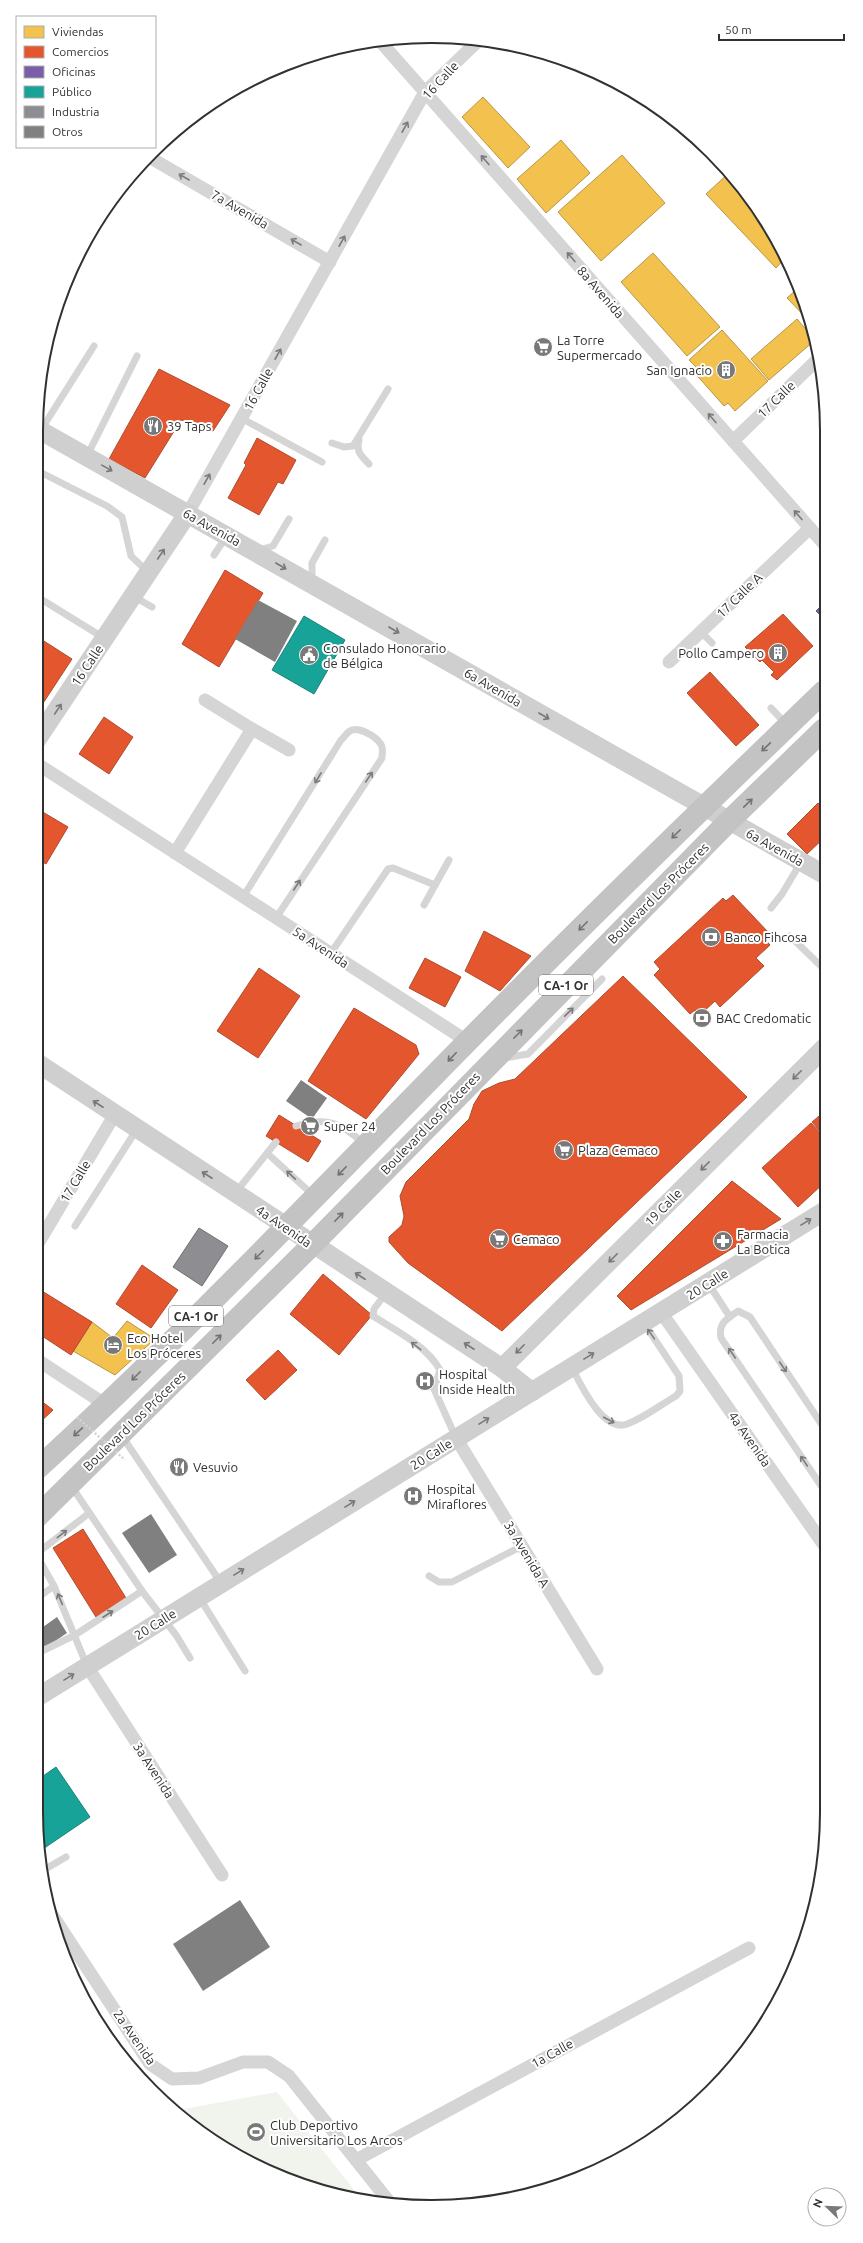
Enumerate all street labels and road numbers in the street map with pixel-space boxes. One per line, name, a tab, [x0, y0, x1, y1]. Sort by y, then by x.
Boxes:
street label: 16 Calle	[419, 58, 461, 102]
street label: 7a Avenida	[209, 187, 271, 231]
street label: 8a Avenida	[575, 263, 627, 321]
street label: 16 Calle	[241, 365, 275, 413]
street label: 17 Calle	[754, 378, 798, 420]
street label: 6a Avenida	[181, 505, 243, 549]
street label: 17 Calle A	[713, 570, 765, 620]
street label: 16 Calle	[68, 642, 106, 688]
street label: 6a Avenida	[462, 665, 524, 709]
street label: 6a Avenida	[744, 825, 806, 869]
street label: Boulevard Los Próceres	[605, 840, 711, 946]
street label: 5a Avenida	[291, 924, 351, 970]
road number: CA-1 Or	[539, 975, 593, 995]
street label: Boulevard Los Próceres	[378, 1069, 483, 1177]
street label: 17 Calle	[57, 1158, 93, 1204]
street label: 19 Calle	[642, 1186, 684, 1228]
street label: 4a Avenida	[254, 1202, 314, 1250]
street label: 20 Calle	[684, 1266, 730, 1302]
road number: CA-1 Or	[169, 1306, 223, 1326]
street label: Boulevard Los Próceres	[80, 1368, 188, 1473]
street label: 4a Avenida	[726, 1409, 774, 1469]
street label: 20 Calle	[408, 1436, 454, 1472]
street label: 3a Avenida A	[502, 1518, 553, 1590]
street label: 20 Calle	[132, 1606, 178, 1642]
street label: 3a Avenida	[131, 1740, 177, 1800]
street label: 2a Avenida	[111, 2007, 159, 2067]
street label: 1a Calle	[529, 2036, 575, 2070]

